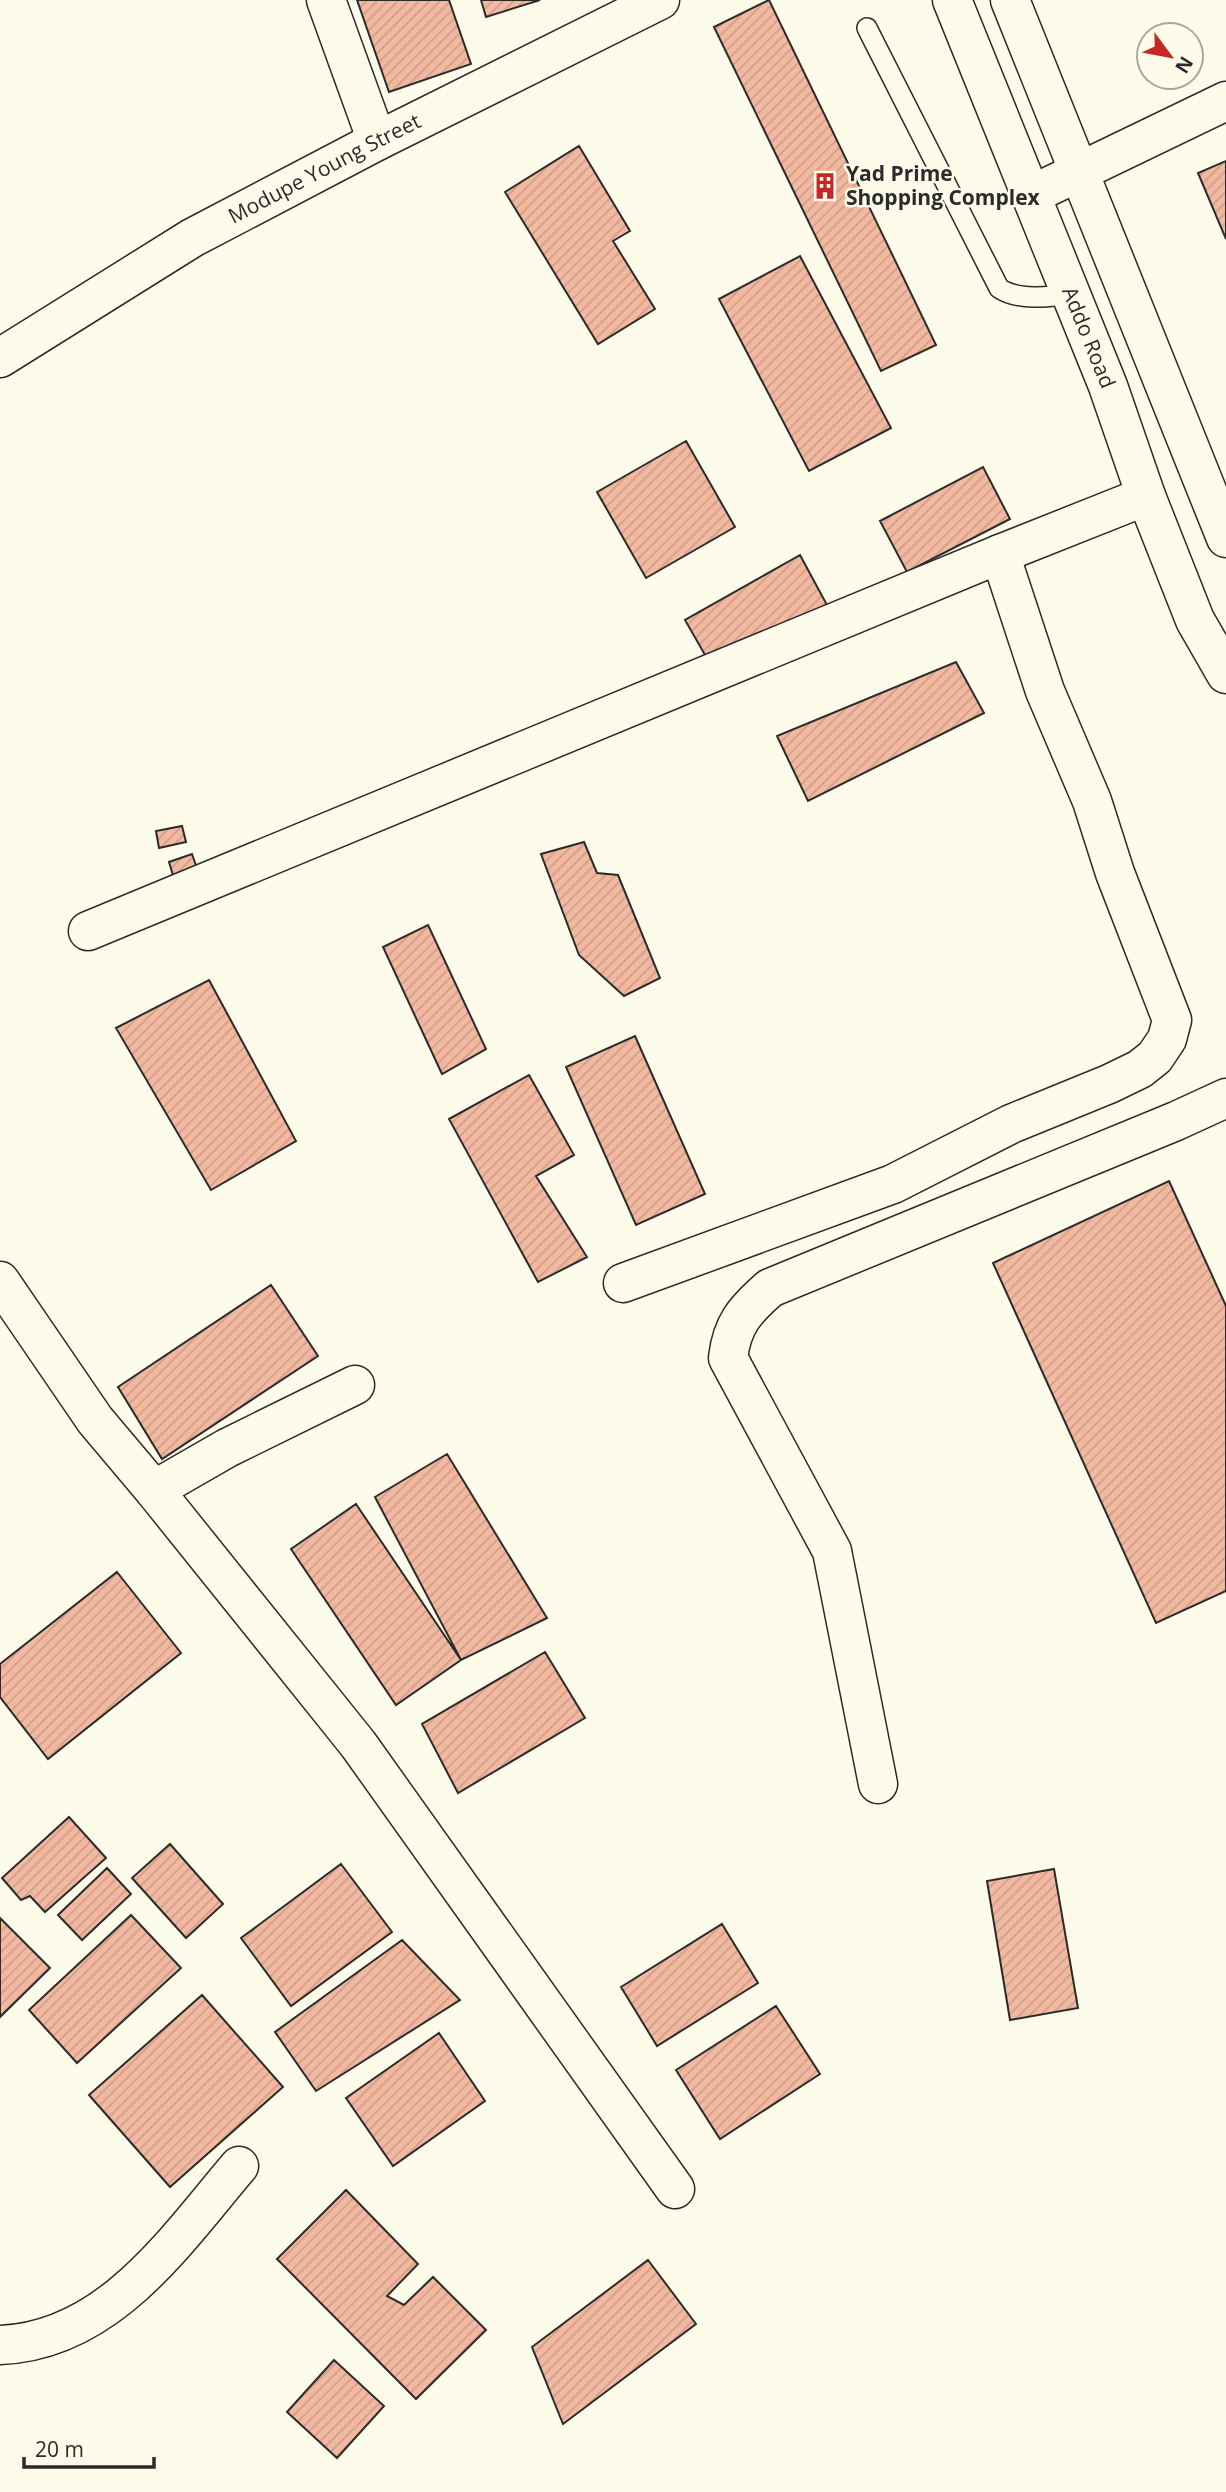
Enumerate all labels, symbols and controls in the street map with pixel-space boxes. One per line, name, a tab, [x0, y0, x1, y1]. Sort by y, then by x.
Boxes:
north arrow	[1135, 21, 1205, 91]
text: N	[1169, 52, 1200, 78]
street label: Modupe Young Street	[223, 106, 425, 230]
place label: Yad Prime Shopping Complex	[846, 159, 1041, 211]
building icon: Yad Prime Shopping Complex	[810, 171, 840, 201]
street label: Addo Road	[1056, 282, 1122, 392]
scale bar	[24, 2426, 154, 2470]
text: 20 m	[35, 2435, 84, 2463]

